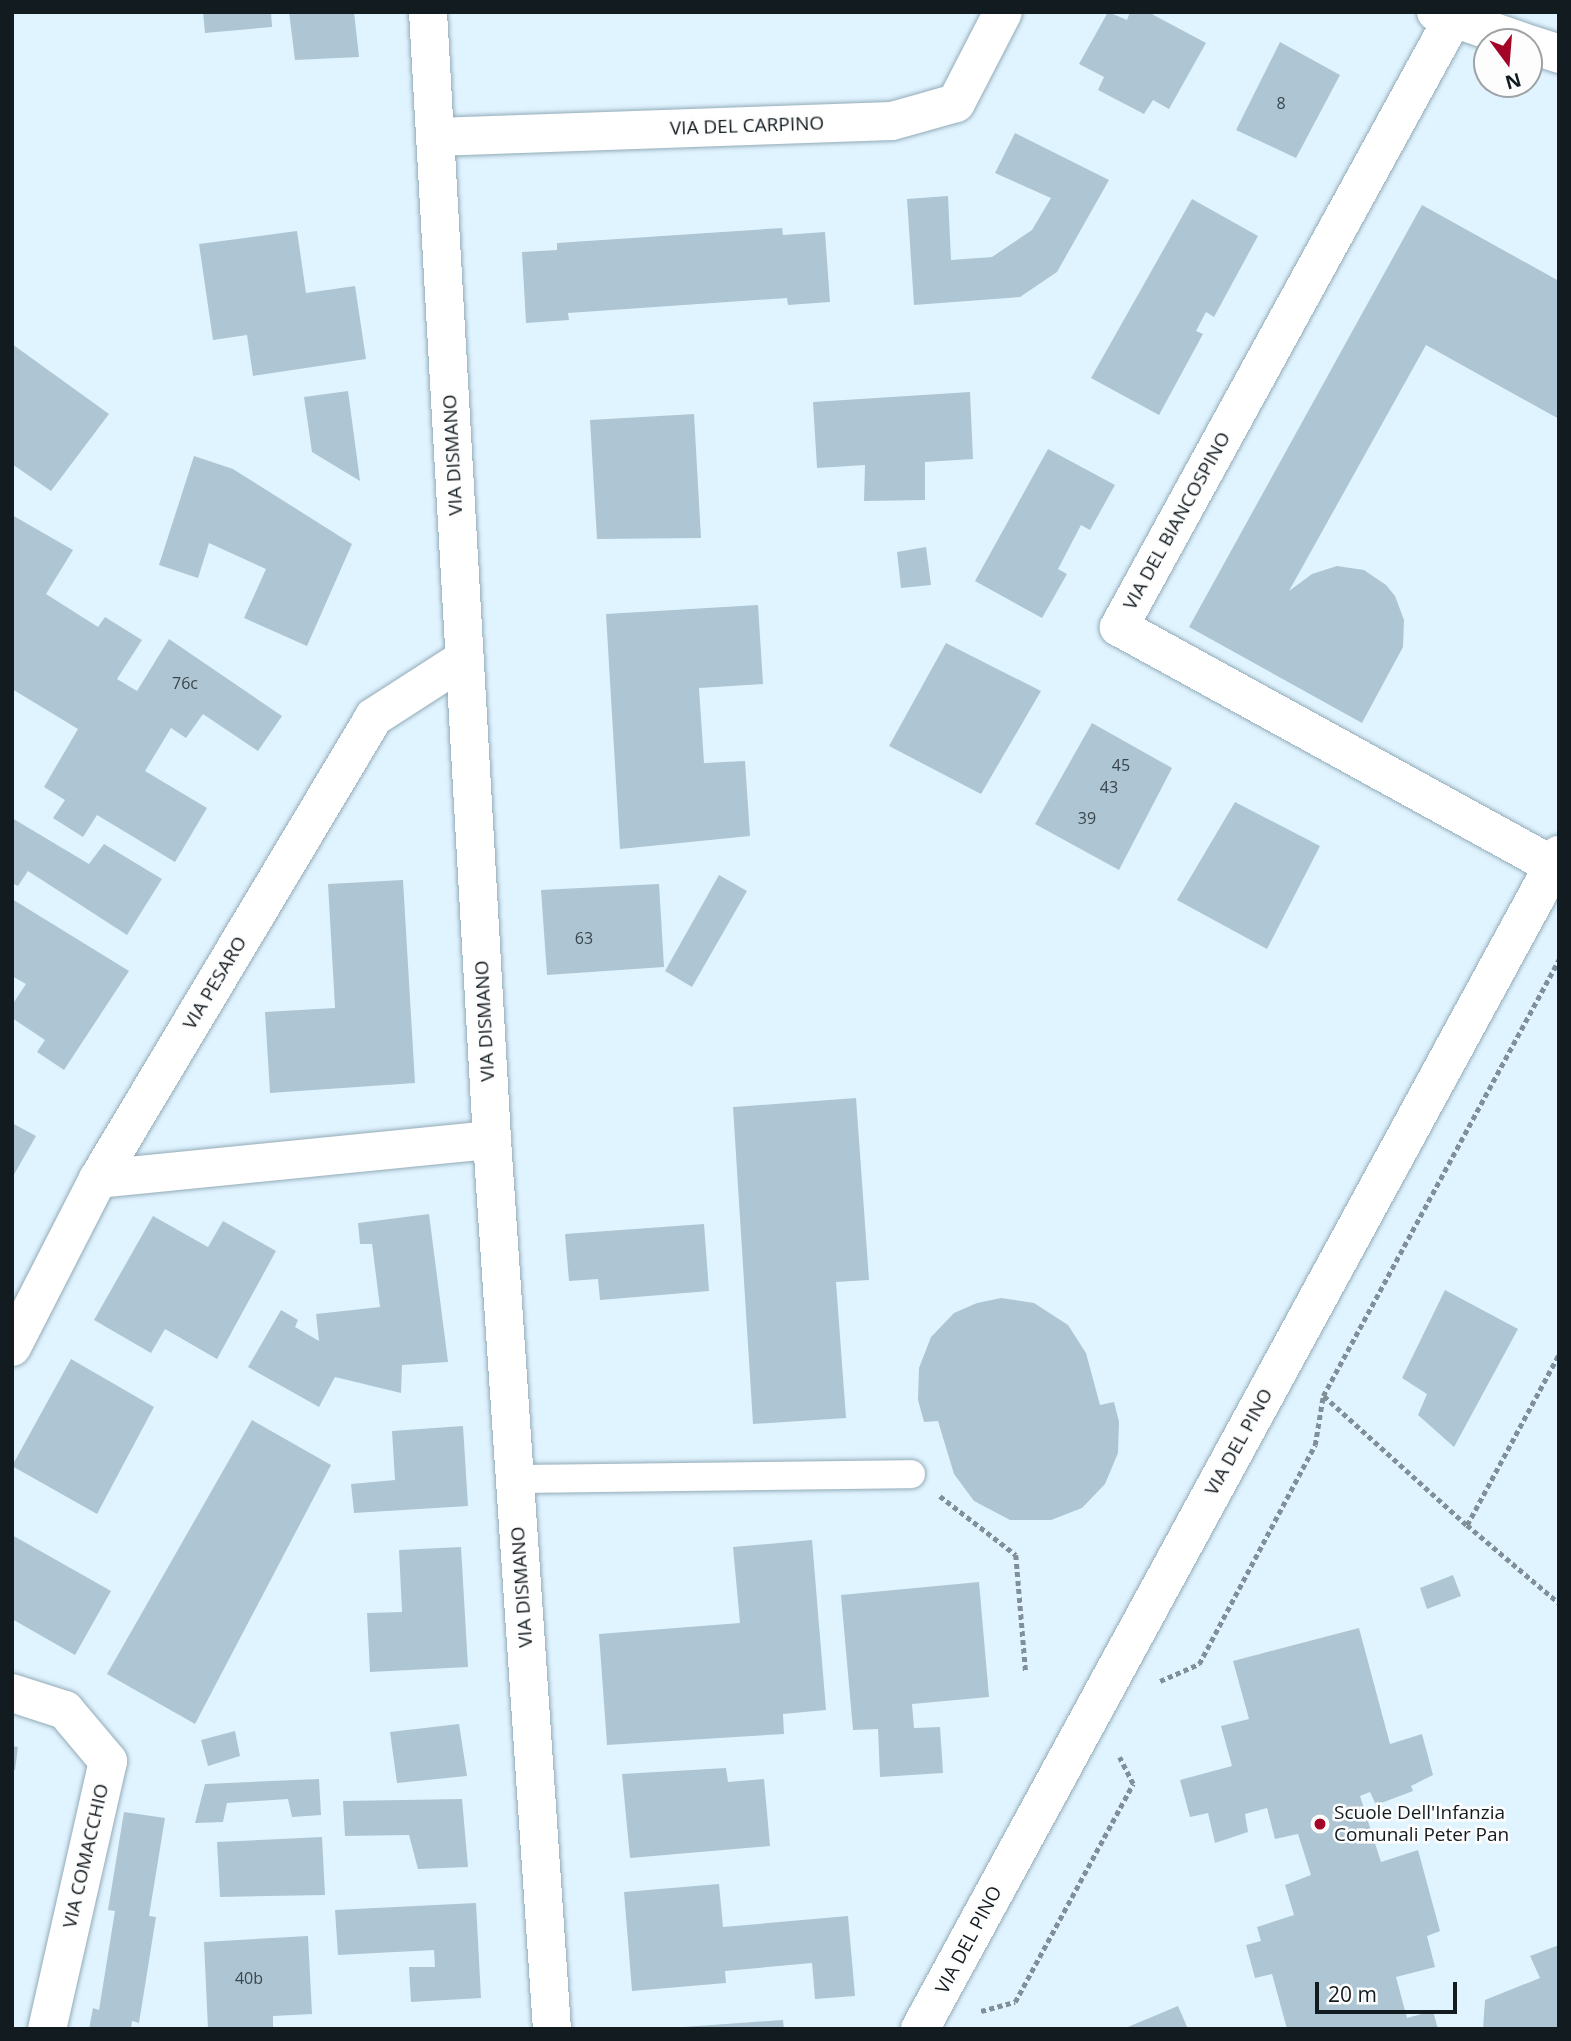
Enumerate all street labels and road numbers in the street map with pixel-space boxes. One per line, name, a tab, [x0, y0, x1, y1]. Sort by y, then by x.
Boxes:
street label: VIA DEL CARPINO	[669, 112, 825, 140]
street label: VIA DISMANO	[438, 394, 468, 516]
street label: VIA DEL BIANCOSPINO	[1119, 428, 1235, 614]
street label: VIA PESARO	[178, 932, 252, 1034]
street label: VIA DISMANO	[470, 960, 500, 1082]
street label: VIA DEL PINO	[1200, 1385, 1278, 1499]
street label: VIA DISMANO	[506, 1526, 538, 1648]
street label: VIA COMACCHIO	[58, 1782, 114, 1930]
street label: VIA DEL PINO	[931, 1882, 1007, 1998]

